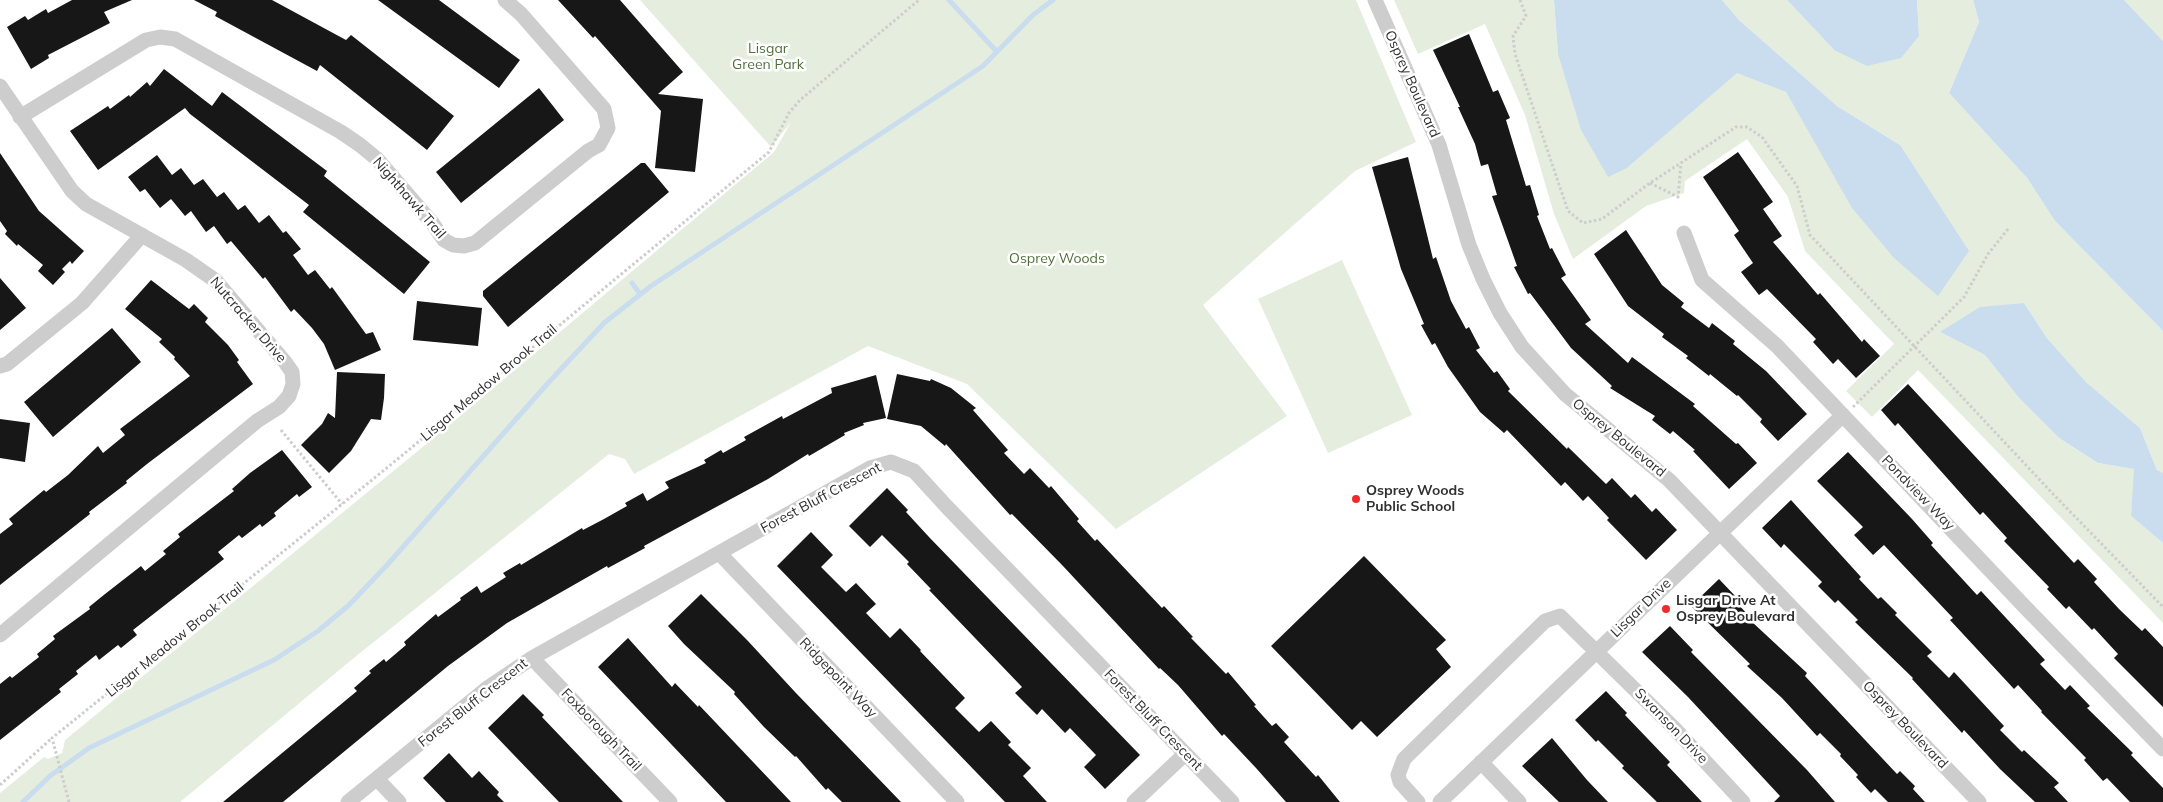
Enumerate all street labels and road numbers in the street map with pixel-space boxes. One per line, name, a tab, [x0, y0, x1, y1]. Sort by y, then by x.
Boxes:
street label: Osprey Boulevard	[1381, 28, 1443, 140]
street label: Nighthawk Trail	[369, 154, 449, 242]
street label: Nutcracker Drive	[206, 274, 290, 366]
street label: Lisgar Meadow Brook Trail	[418, 321, 560, 445]
street label: Osprey Boulevard	[1569, 395, 1669, 481]
street label: Pondview Way	[1878, 452, 1958, 534]
street label: Forest Bluff Crescent	[758, 459, 884, 537]
street label: Lisgar Drive	[1607, 575, 1675, 641]
street label: Lisgar Meadow Brook Trail	[103, 579, 247, 701]
street label: Ridgepoint Way	[796, 635, 880, 721]
street label: Forest Bluff Crescent	[415, 655, 531, 751]
street label: Forest Bluff Crescent	[1100, 666, 1206, 774]
street label: Osprey Boulevard	[1859, 678, 1951, 772]
street label: Foxborough Trail	[557, 685, 645, 775]
street label: Swanson Drive	[1631, 685, 1711, 767]

